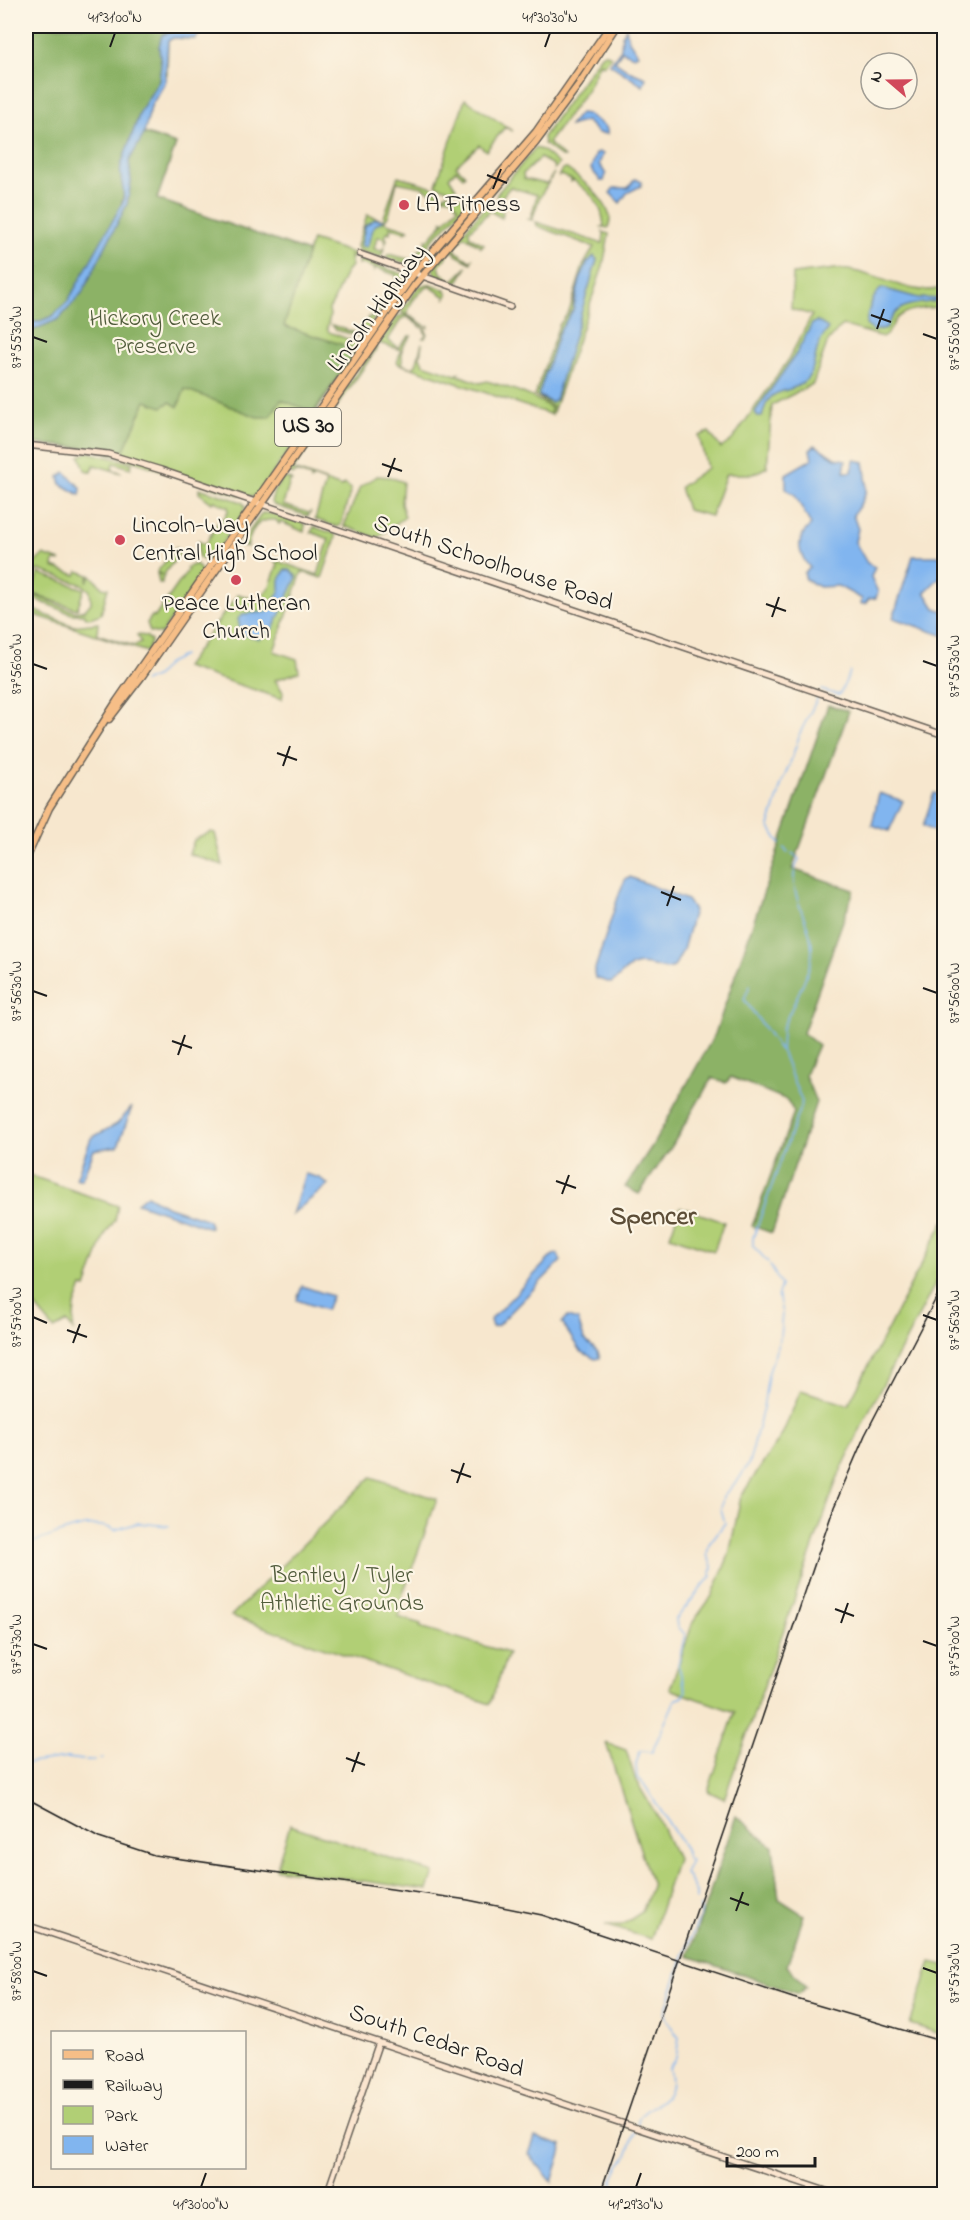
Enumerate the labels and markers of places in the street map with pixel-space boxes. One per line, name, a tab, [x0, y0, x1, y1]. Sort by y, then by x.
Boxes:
place label: LA Fitness	[416, 188, 521, 223]
marker: LA Fitness	[397, 198, 411, 212]
place label: Lincoln-Way Central High School	[132, 509, 318, 572]
marker: Lincoln-Way Central High School	[113, 533, 127, 547]
marker: Peace Lutheran Church	[229, 573, 243, 587]
place label: Peace Lutheran Church	[162, 587, 310, 650]

